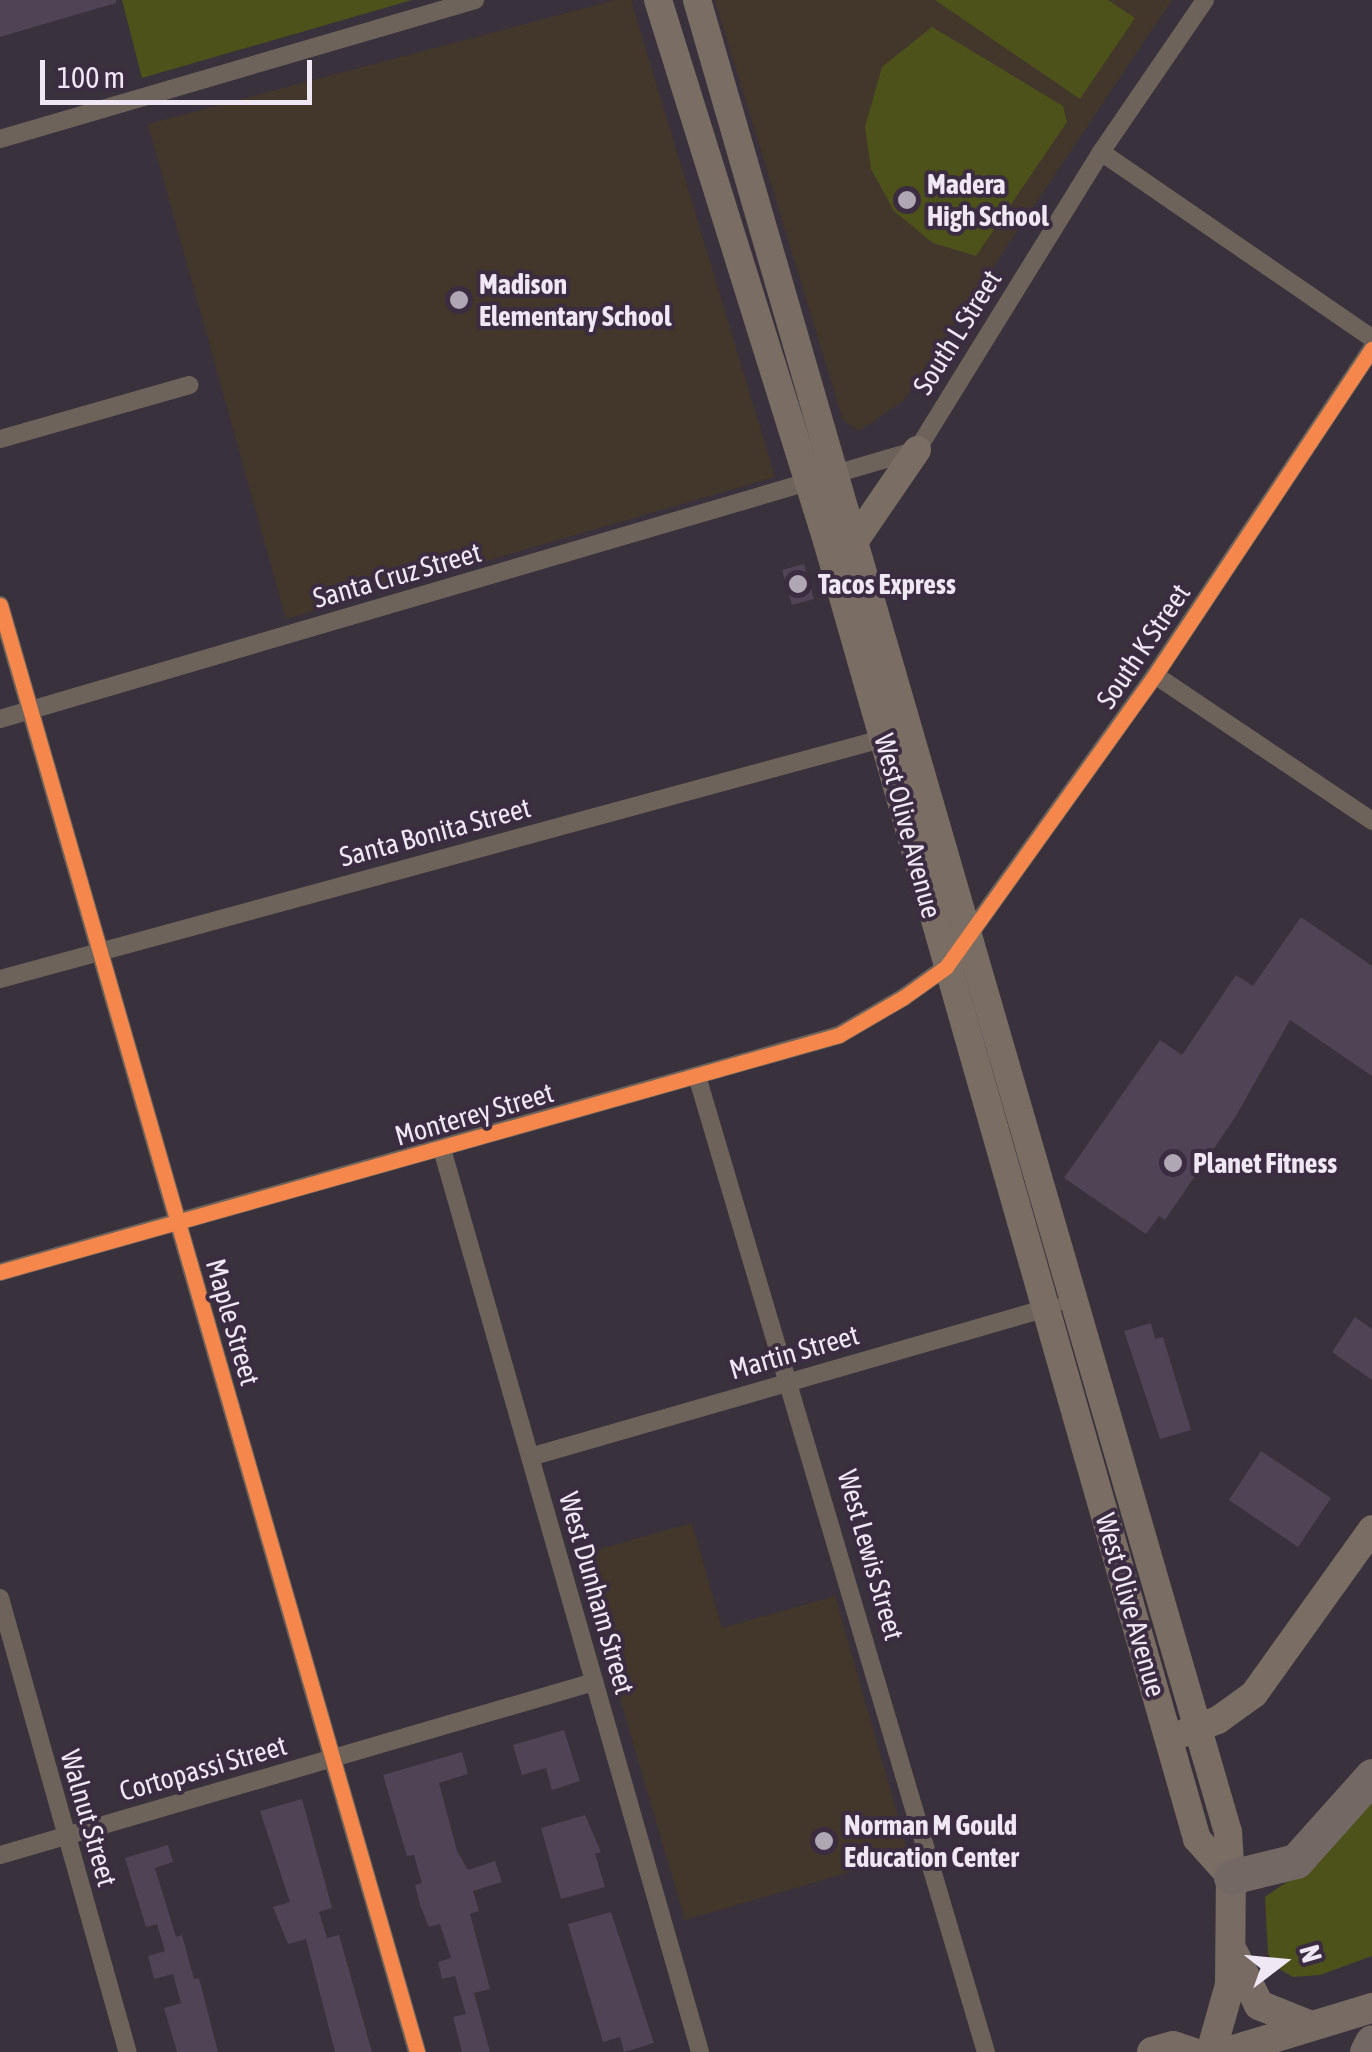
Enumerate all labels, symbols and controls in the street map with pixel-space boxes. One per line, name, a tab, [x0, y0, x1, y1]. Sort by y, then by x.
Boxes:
scale bar	[45, 40, 318, 102]
text: 100 m	[57, 60, 125, 94]
place label: Madera High School	[927, 167, 1049, 233]
marker: Madera High School	[896, 189, 918, 211]
street label: South L Street	[906, 264, 1008, 400]
place label: Madison Elementary School	[479, 267, 671, 333]
marker: Madison Elementary School	[448, 289, 470, 311]
street label: Santa Cruz Street	[309, 535, 485, 615]
place label: Tacos Express	[818, 567, 956, 601]
marker: Tacos Express	[787, 573, 809, 595]
street label: South K Street	[1089, 577, 1197, 715]
street label: West Olive Avenue	[867, 730, 949, 922]
street label: Santa Bonita Street	[336, 790, 534, 874]
street label: Monterey Street	[391, 1075, 557, 1153]
place label: Planet Fitness	[1193, 1146, 1337, 1180]
marker: Planet Fitness	[1162, 1152, 1184, 1174]
street label: Maple Street	[199, 1255, 267, 1389]
street label: Martin Street	[725, 1318, 863, 1386]
street label: West Lewis Street	[831, 1466, 911, 1644]
street label: West Dunham Street	[552, 1488, 642, 1698]
street label: West Olive Avenue	[1089, 1509, 1173, 1701]
street label: Cortopassi Street	[115, 1728, 291, 1808]
street label: Walnut Street	[54, 1746, 124, 1890]
place label: Norman M Gould Education Center	[844, 1808, 1019, 1874]
marker: Norman M Gould Education Center	[813, 1830, 835, 1852]
north arrow	[1232, 1912, 1332, 2012]
text: N	[1293, 1941, 1328, 1966]

